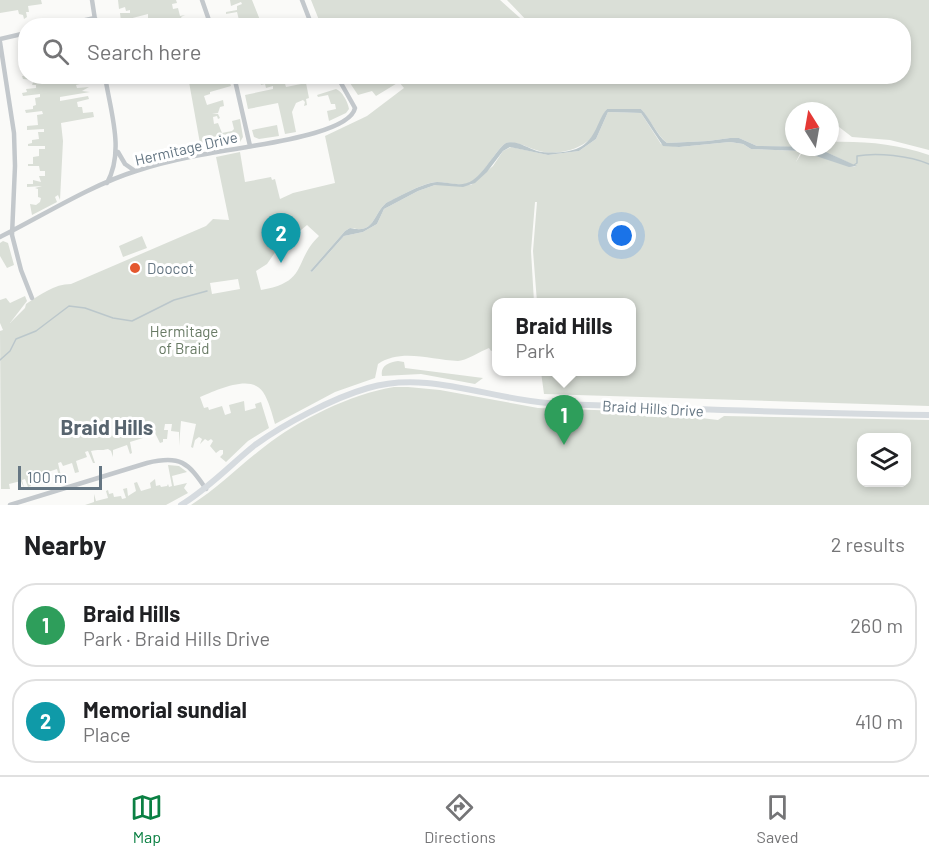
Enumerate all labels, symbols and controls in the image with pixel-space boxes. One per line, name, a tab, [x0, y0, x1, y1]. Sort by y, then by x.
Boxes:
search box	[18, 18, 911, 84]
icon: search	[39, 35, 72, 68]
text: Search here	[87, 38, 201, 64]
north arrow	[785, 102, 839, 156]
street label: Hermitage Drive	[133, 127, 239, 169]
pin: 2	[262, 214, 300, 263]
your location	[607, 221, 636, 250]
place label: Doocot	[147, 259, 194, 277]
marker: Doocot	[128, 261, 142, 275]
popup	[492, 298, 636, 376]
text: Braid Hills	[515, 312, 613, 338]
park label: Hermitage of Braid	[150, 322, 218, 357]
text: Park	[515, 338, 555, 362]
pin: 1	[544, 396, 584, 445]
street label: Braid Hills Drive	[602, 396, 704, 420]
district label: Braid Hills	[61, 414, 153, 439]
map controls	[857, 433, 911, 487]
button: layers	[857, 433, 911, 487]
scale bar	[18, 463, 102, 490]
text: 100 m	[27, 467, 67, 486]
text: Nearby	[24, 529, 106, 560]
text: 2 results	[831, 532, 905, 556]
text: Braid Hills	[83, 600, 180, 626]
text: 1	[42, 613, 49, 637]
text: 260 m	[850, 613, 903, 637]
text: Park · Braid Hills Drive	[83, 626, 270, 650]
text: Memorial sundial	[83, 696, 247, 722]
text: 2	[40, 709, 51, 733]
text: 410 m	[855, 709, 903, 733]
text: Place	[83, 722, 131, 746]
tab: Map	[130, 791, 163, 846]
tab: Directions	[424, 791, 496, 846]
tab: Saved	[757, 791, 799, 846]

